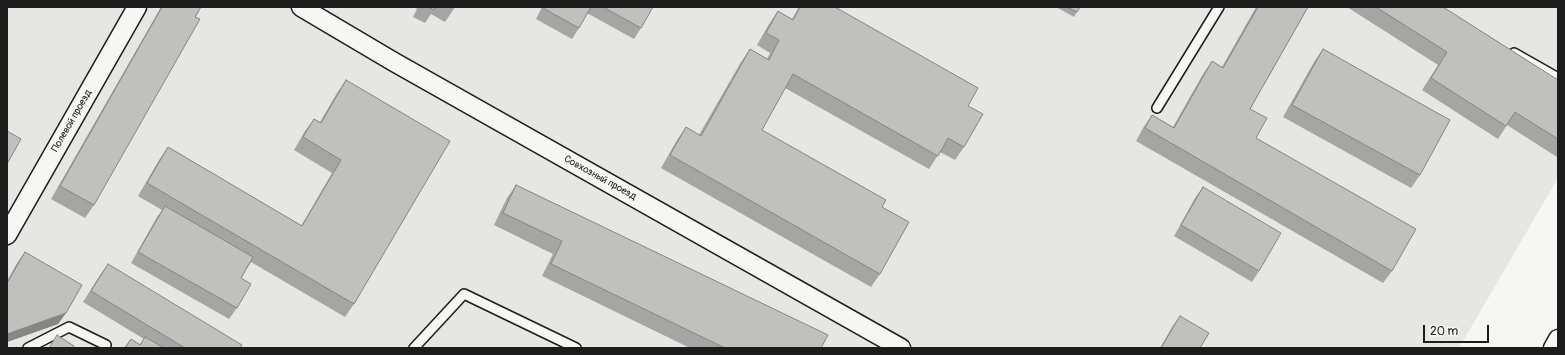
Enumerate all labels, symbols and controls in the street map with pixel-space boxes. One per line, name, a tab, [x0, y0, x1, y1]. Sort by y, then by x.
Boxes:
street label: Полевой проезд	[49, 88, 95, 154]
street label: Совхозный проезд	[562, 153, 638, 203]
scale bar	[1425, 317, 1491, 343]
text: 20 m	[1430, 324, 1458, 339]

